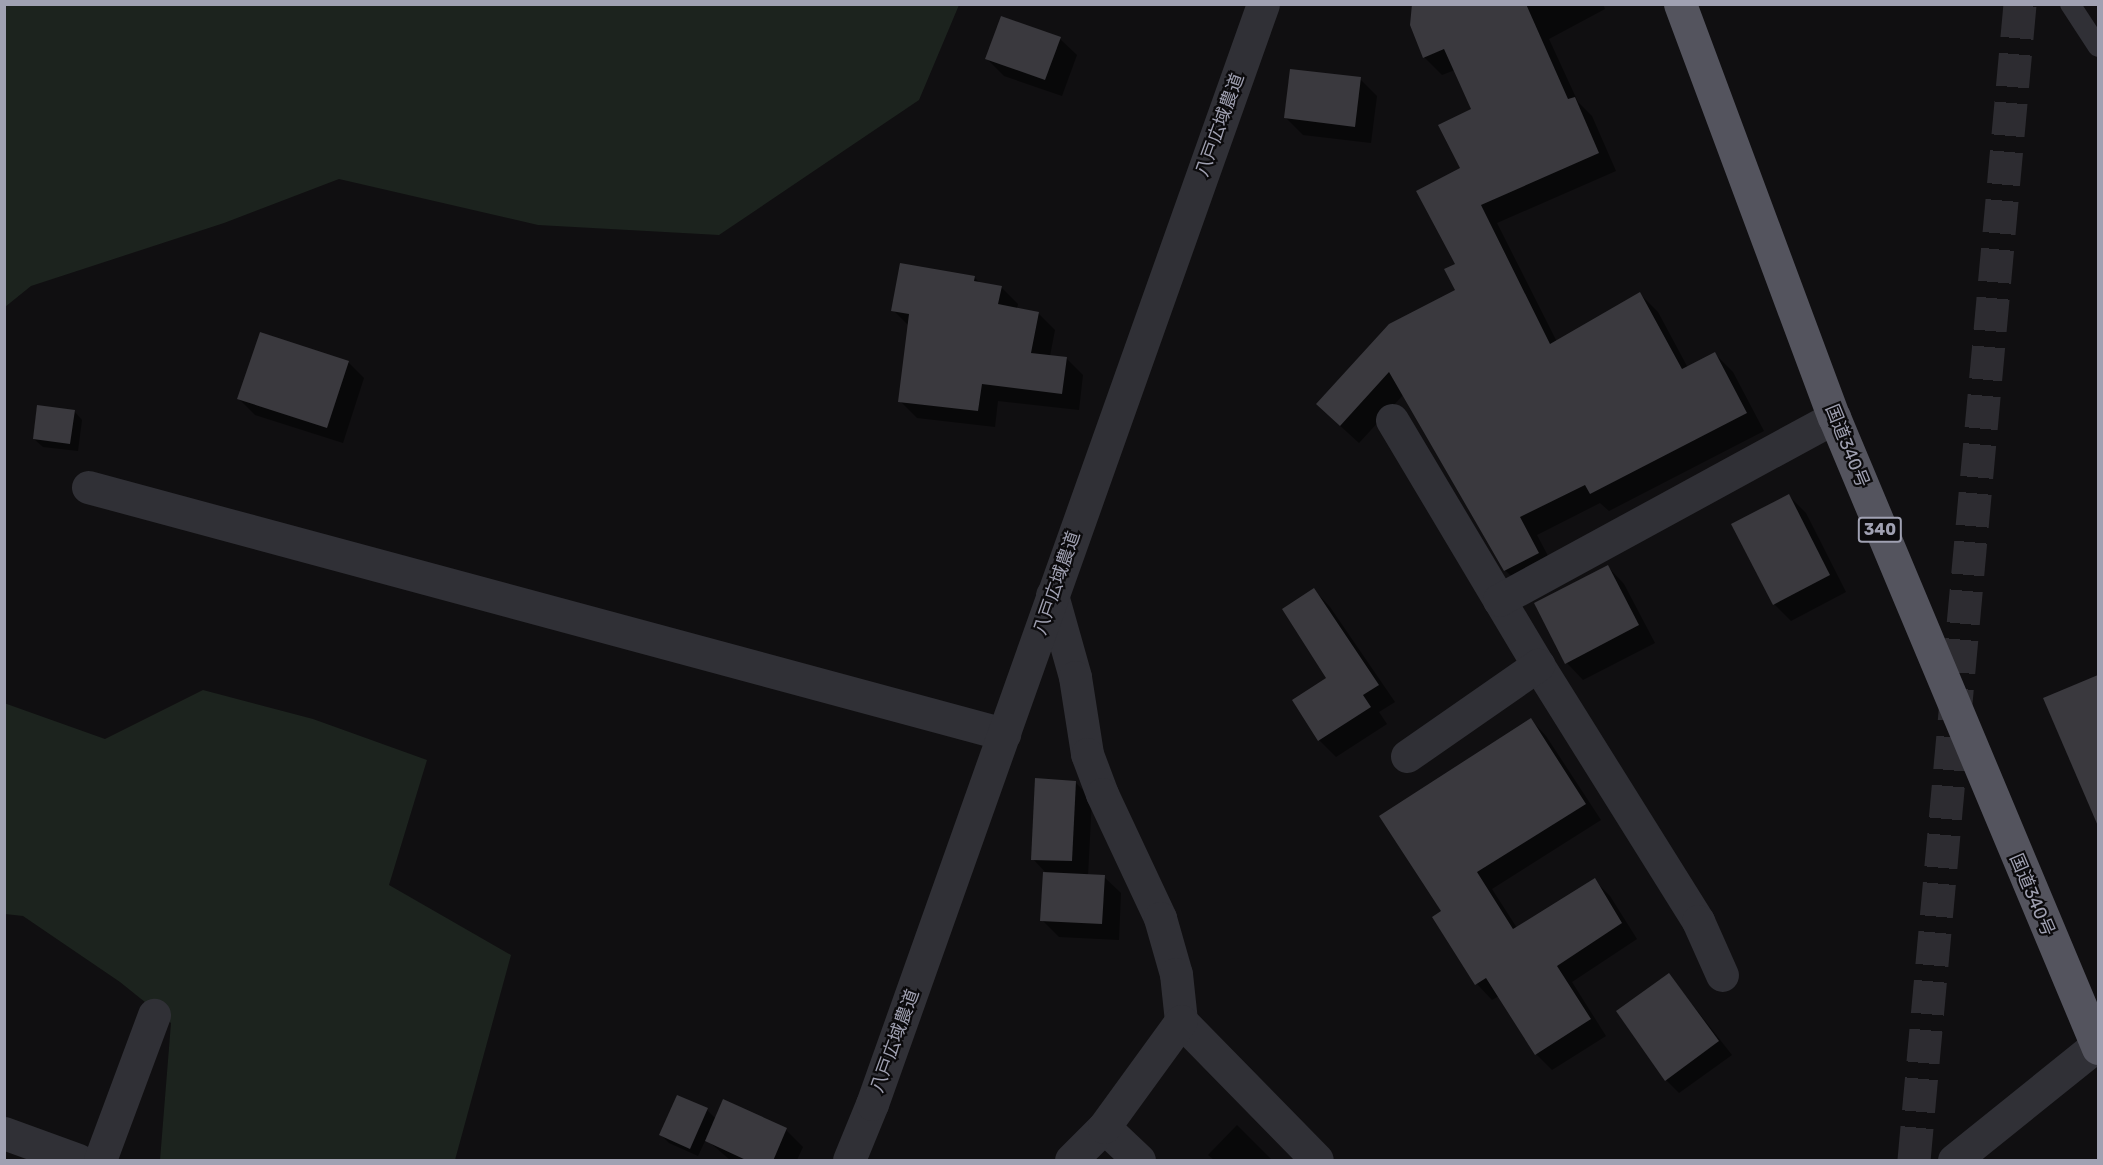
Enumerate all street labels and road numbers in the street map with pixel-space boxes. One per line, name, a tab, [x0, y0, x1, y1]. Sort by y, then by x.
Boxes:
street label: 八戸広域農道	[1191, 71, 1249, 179]
street label: 国道340号	[1821, 401, 1873, 491]
road number: 340	[1858, 517, 1902, 543]
street label: 八戸広域農道	[1029, 528, 1085, 638]
street label: 国道340号	[2005, 851, 2059, 939]
street label: 八戸広域農道	[866, 987, 924, 1095]

